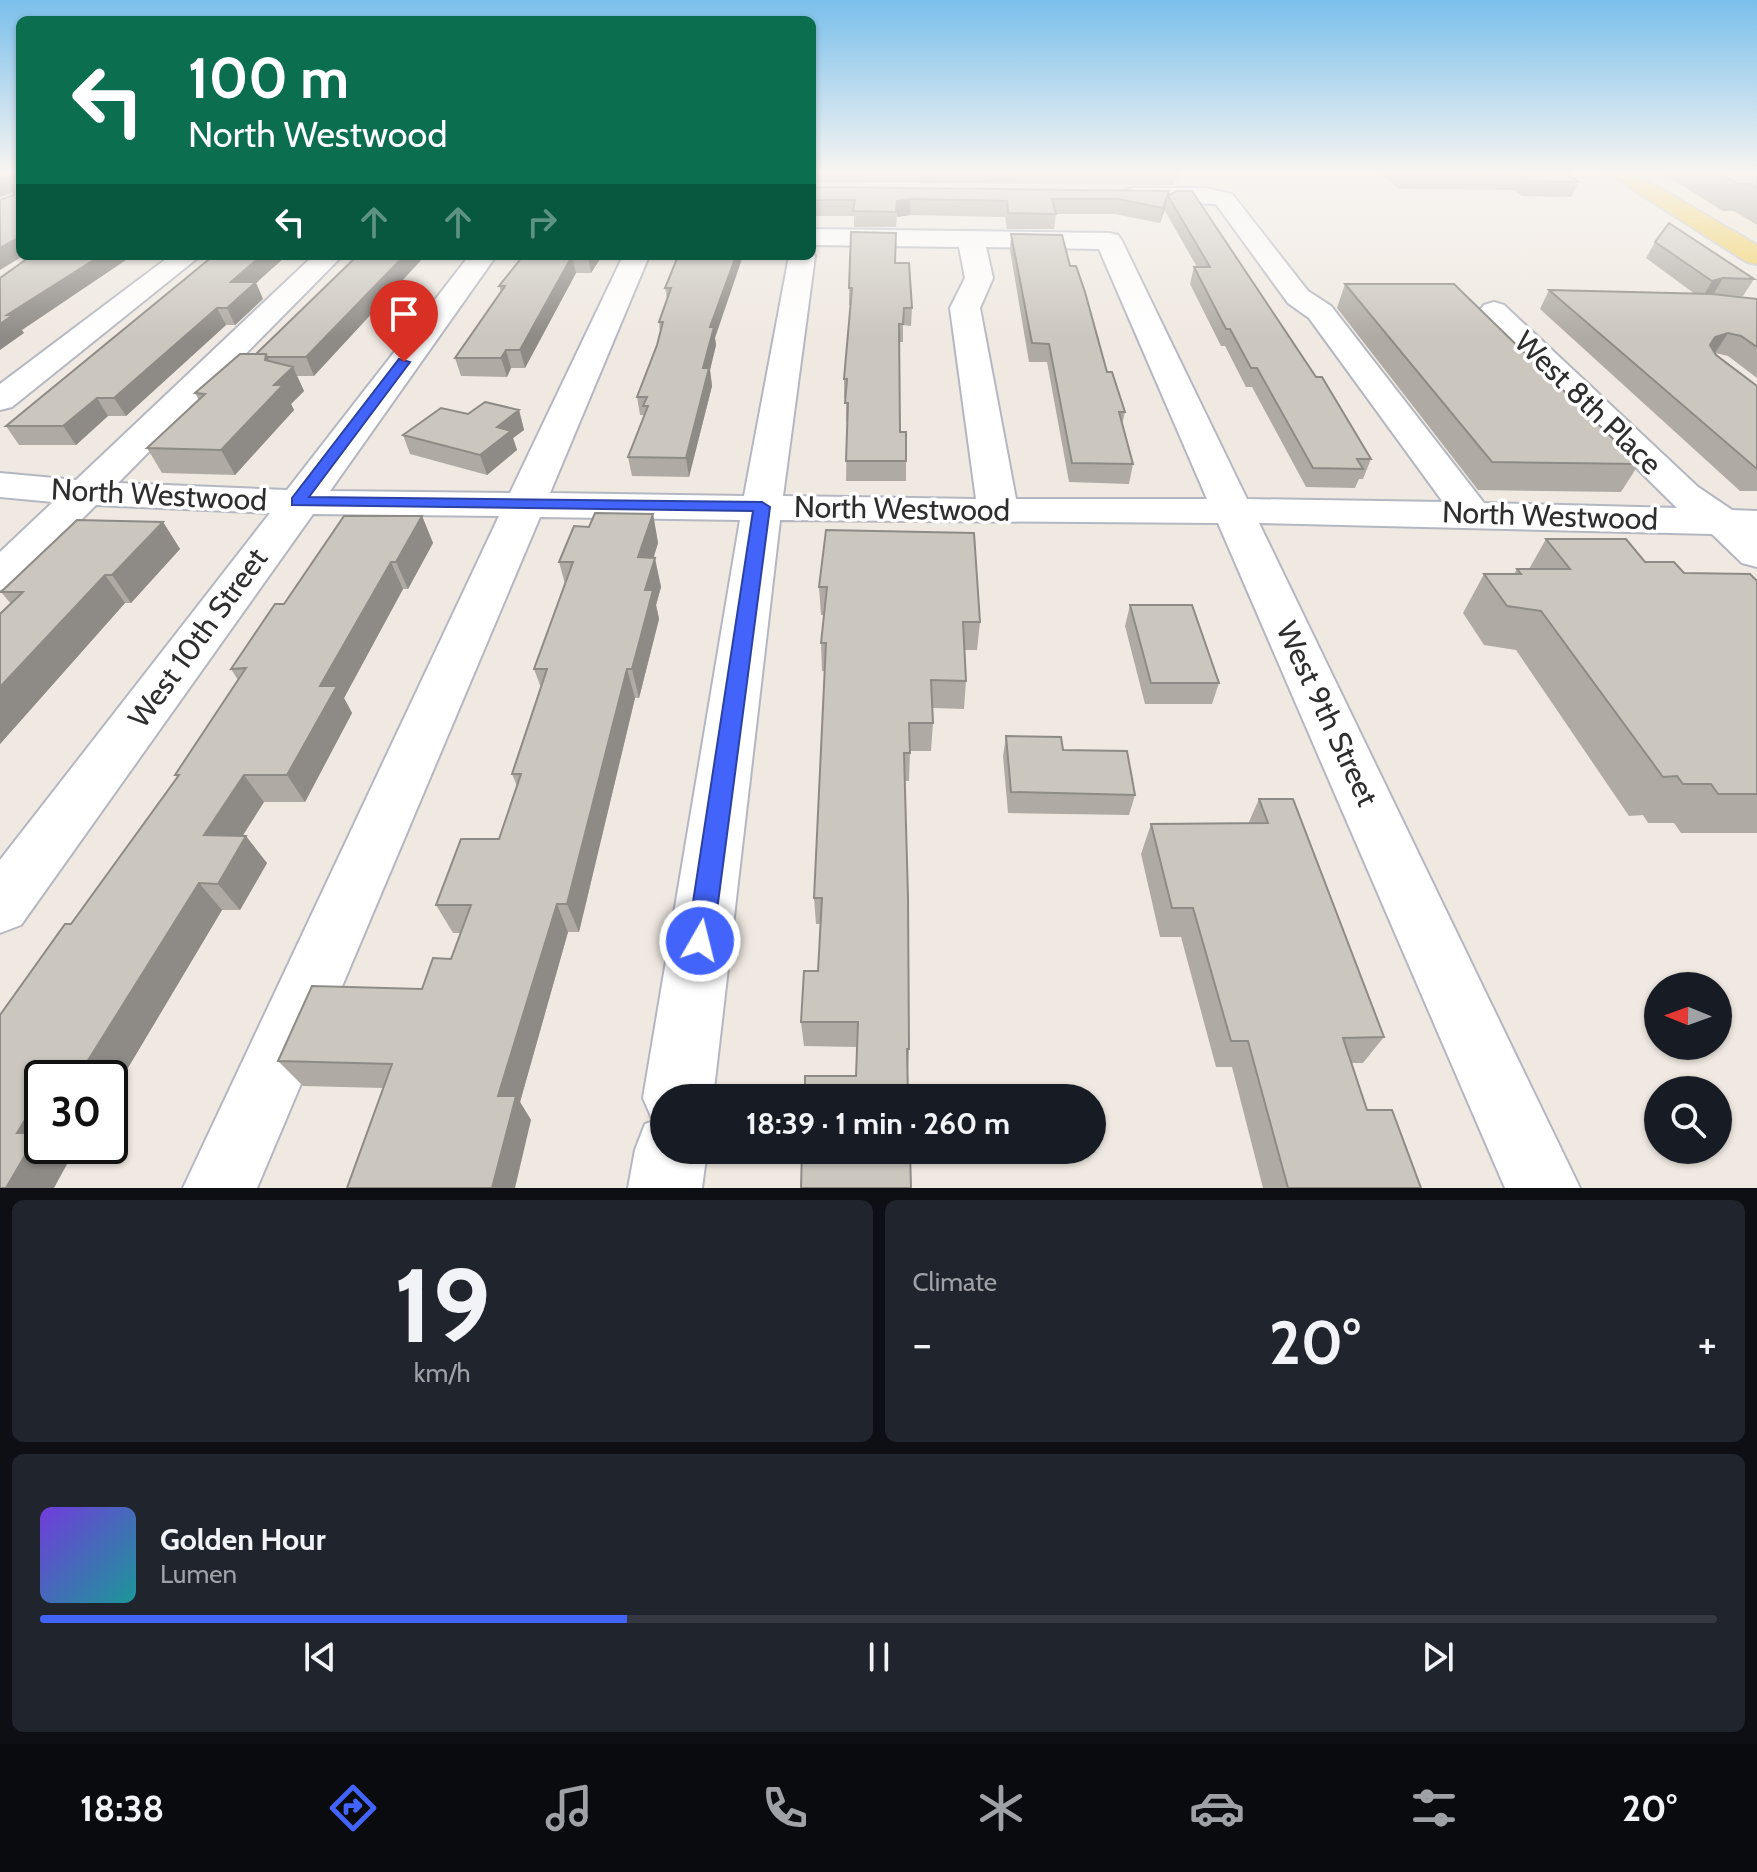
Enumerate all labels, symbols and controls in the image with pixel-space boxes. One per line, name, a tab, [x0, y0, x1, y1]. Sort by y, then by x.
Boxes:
text: 100 m	[188, 44, 349, 112]
icon: left	[56, 48, 160, 152]
text: North Westwood	[188, 112, 447, 156]
icon: left	[268, 200, 312, 244]
icon: ahead	[352, 200, 396, 244]
icon: ahead	[436, 200, 480, 244]
icon: right	[520, 200, 564, 244]
pin	[370, 280, 438, 362]
icon: arrive	[382, 292, 426, 336]
street label: West 8th Place	[1507, 323, 1670, 482]
street label: North Westwood	[50, 470, 268, 519]
street label: North Westwood	[794, 488, 1010, 529]
street label: North Westwood	[1441, 493, 1659, 538]
street label: West 10th Street	[120, 541, 275, 735]
street label: West 9th Street	[1269, 616, 1386, 812]
position arrow	[658, 899, 742, 983]
north arrow	[1644, 972, 1732, 1060]
map controls	[1644, 972, 1732, 1164]
speed limit sign: 30	[24, 1060, 128, 1164]
button: search	[1644, 1076, 1732, 1164]
text: 18:39 · 1 min · 260 m	[746, 1105, 1010, 1142]
text: 19	[394, 1242, 491, 1368]
text: Climate	[913, 1266, 997, 1298]
text: 20°	[1269, 1306, 1360, 1379]
text: −	[913, 1317, 932, 1370]
text: +	[1698, 1317, 1717, 1370]
text: km/h	[414, 1357, 471, 1389]
text: Golden Hour	[160, 1521, 326, 1558]
text: Lumen	[160, 1558, 237, 1590]
icon: previous	[298, 1635, 342, 1679]
icon: pause	[857, 1635, 901, 1679]
icon: next	[1416, 1635, 1460, 1679]
icon: directions	[325, 1780, 381, 1836]
icon: music	[541, 1780, 597, 1836]
icon: phone	[757, 1780, 813, 1836]
icon: climate	[973, 1780, 1029, 1836]
icon: car	[1189, 1780, 1245, 1836]
icon: filters	[1406, 1780, 1462, 1836]
text: 18:38	[80, 1786, 164, 1830]
text: 20°	[1622, 1786, 1677, 1830]

